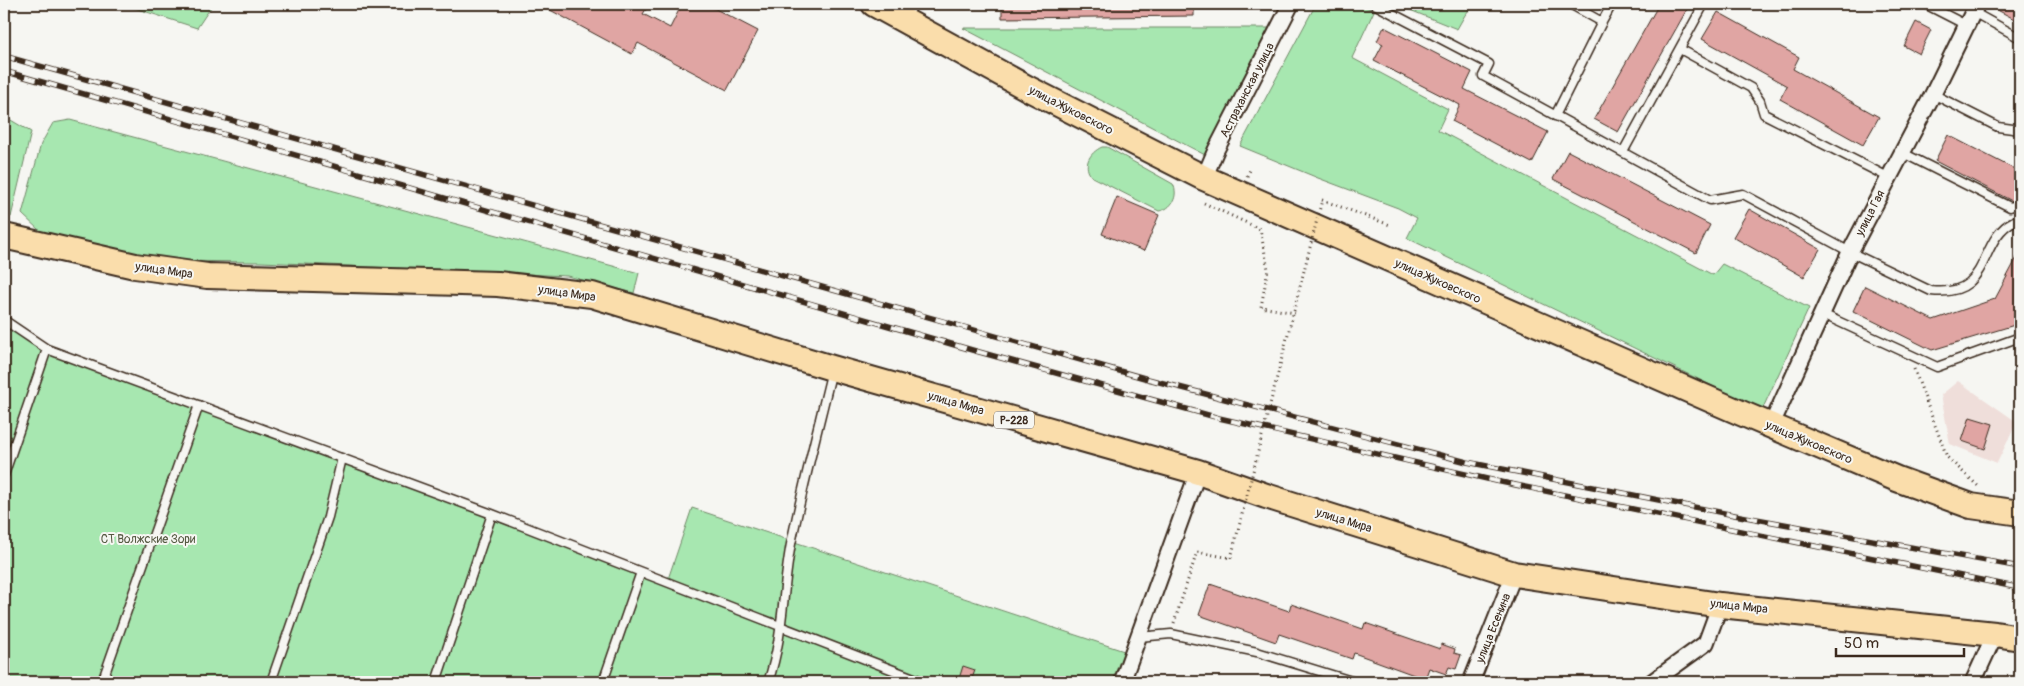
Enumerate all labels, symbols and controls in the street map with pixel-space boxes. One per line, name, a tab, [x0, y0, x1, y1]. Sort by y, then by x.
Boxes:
street label: Астраханская улица	[1217, 40, 1278, 140]
street label: улица Жуковского	[1025, 82, 1116, 138]
street label: улица Гая	[1852, 187, 1889, 240]
street label: улица Жуковского	[1392, 255, 1484, 307]
street label: улица Мира	[133, 259, 194, 282]
street label: улица Мира	[536, 282, 597, 305]
street label: улица Мира	[925, 388, 986, 419]
road number: Р-228	[994, 412, 1034, 428]
street label: улица Жуковского	[1762, 417, 1855, 468]
street label: улица Мира	[1313, 505, 1374, 536]
park label: СТ Волжские Зори	[101, 532, 196, 547]
street label: улица Есенина	[1472, 591, 1514, 666]
street label: улица Мира	[1708, 596, 1769, 617]
scale bar	[1836, 626, 1964, 658]
text: 50 m	[1844, 634, 1879, 653]

